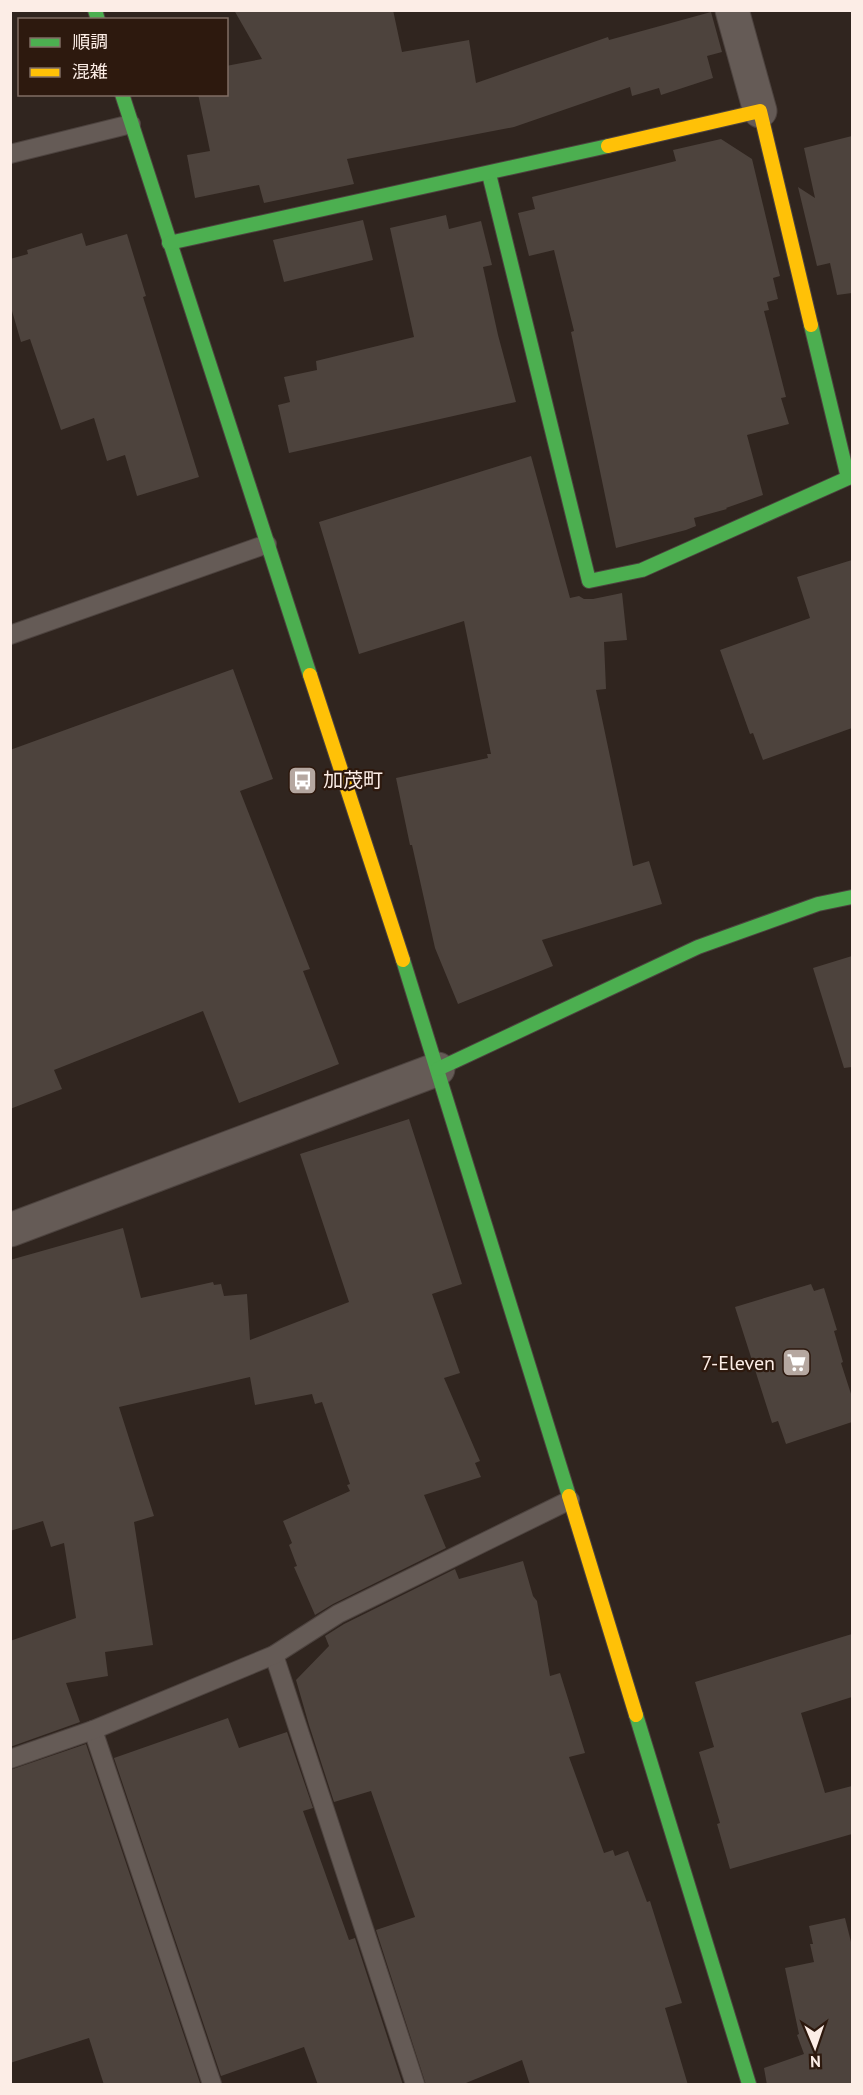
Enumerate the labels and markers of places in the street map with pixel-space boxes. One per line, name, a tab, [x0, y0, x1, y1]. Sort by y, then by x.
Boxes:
bus stop icon: 加茂町	[286, 764, 318, 796]
place label: 加茂町	[323, 767, 383, 793]
supermarket icon: 7-Eleven	[780, 1347, 812, 1379]
place label: 7-Eleven	[701, 1350, 775, 1376]

